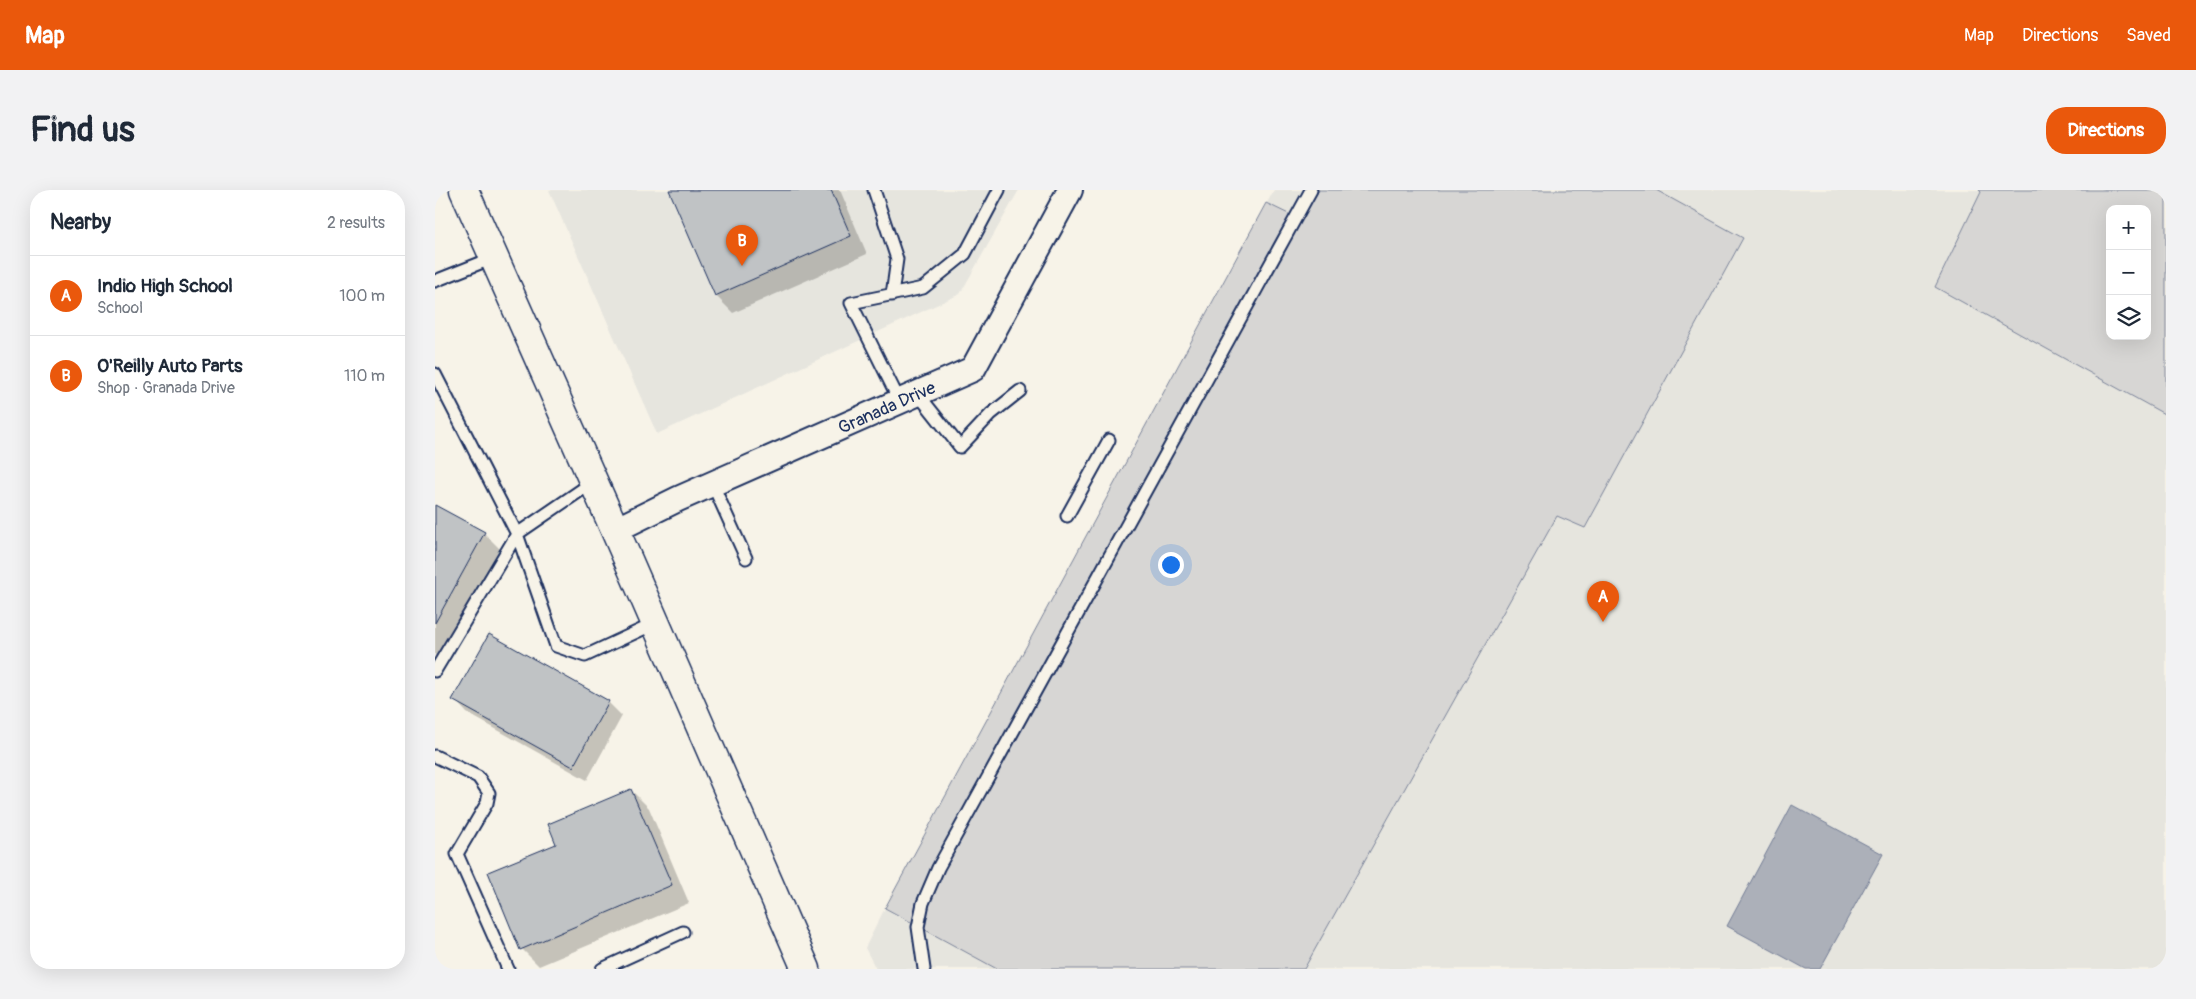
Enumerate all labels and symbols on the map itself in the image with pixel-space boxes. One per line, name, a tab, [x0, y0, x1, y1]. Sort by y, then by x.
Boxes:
pin: B	[726, 225, 758, 266]
street label: Granada Drive	[835, 376, 939, 440]
your location	[1158, 552, 1184, 578]
pin: A	[1587, 581, 1619, 622]

